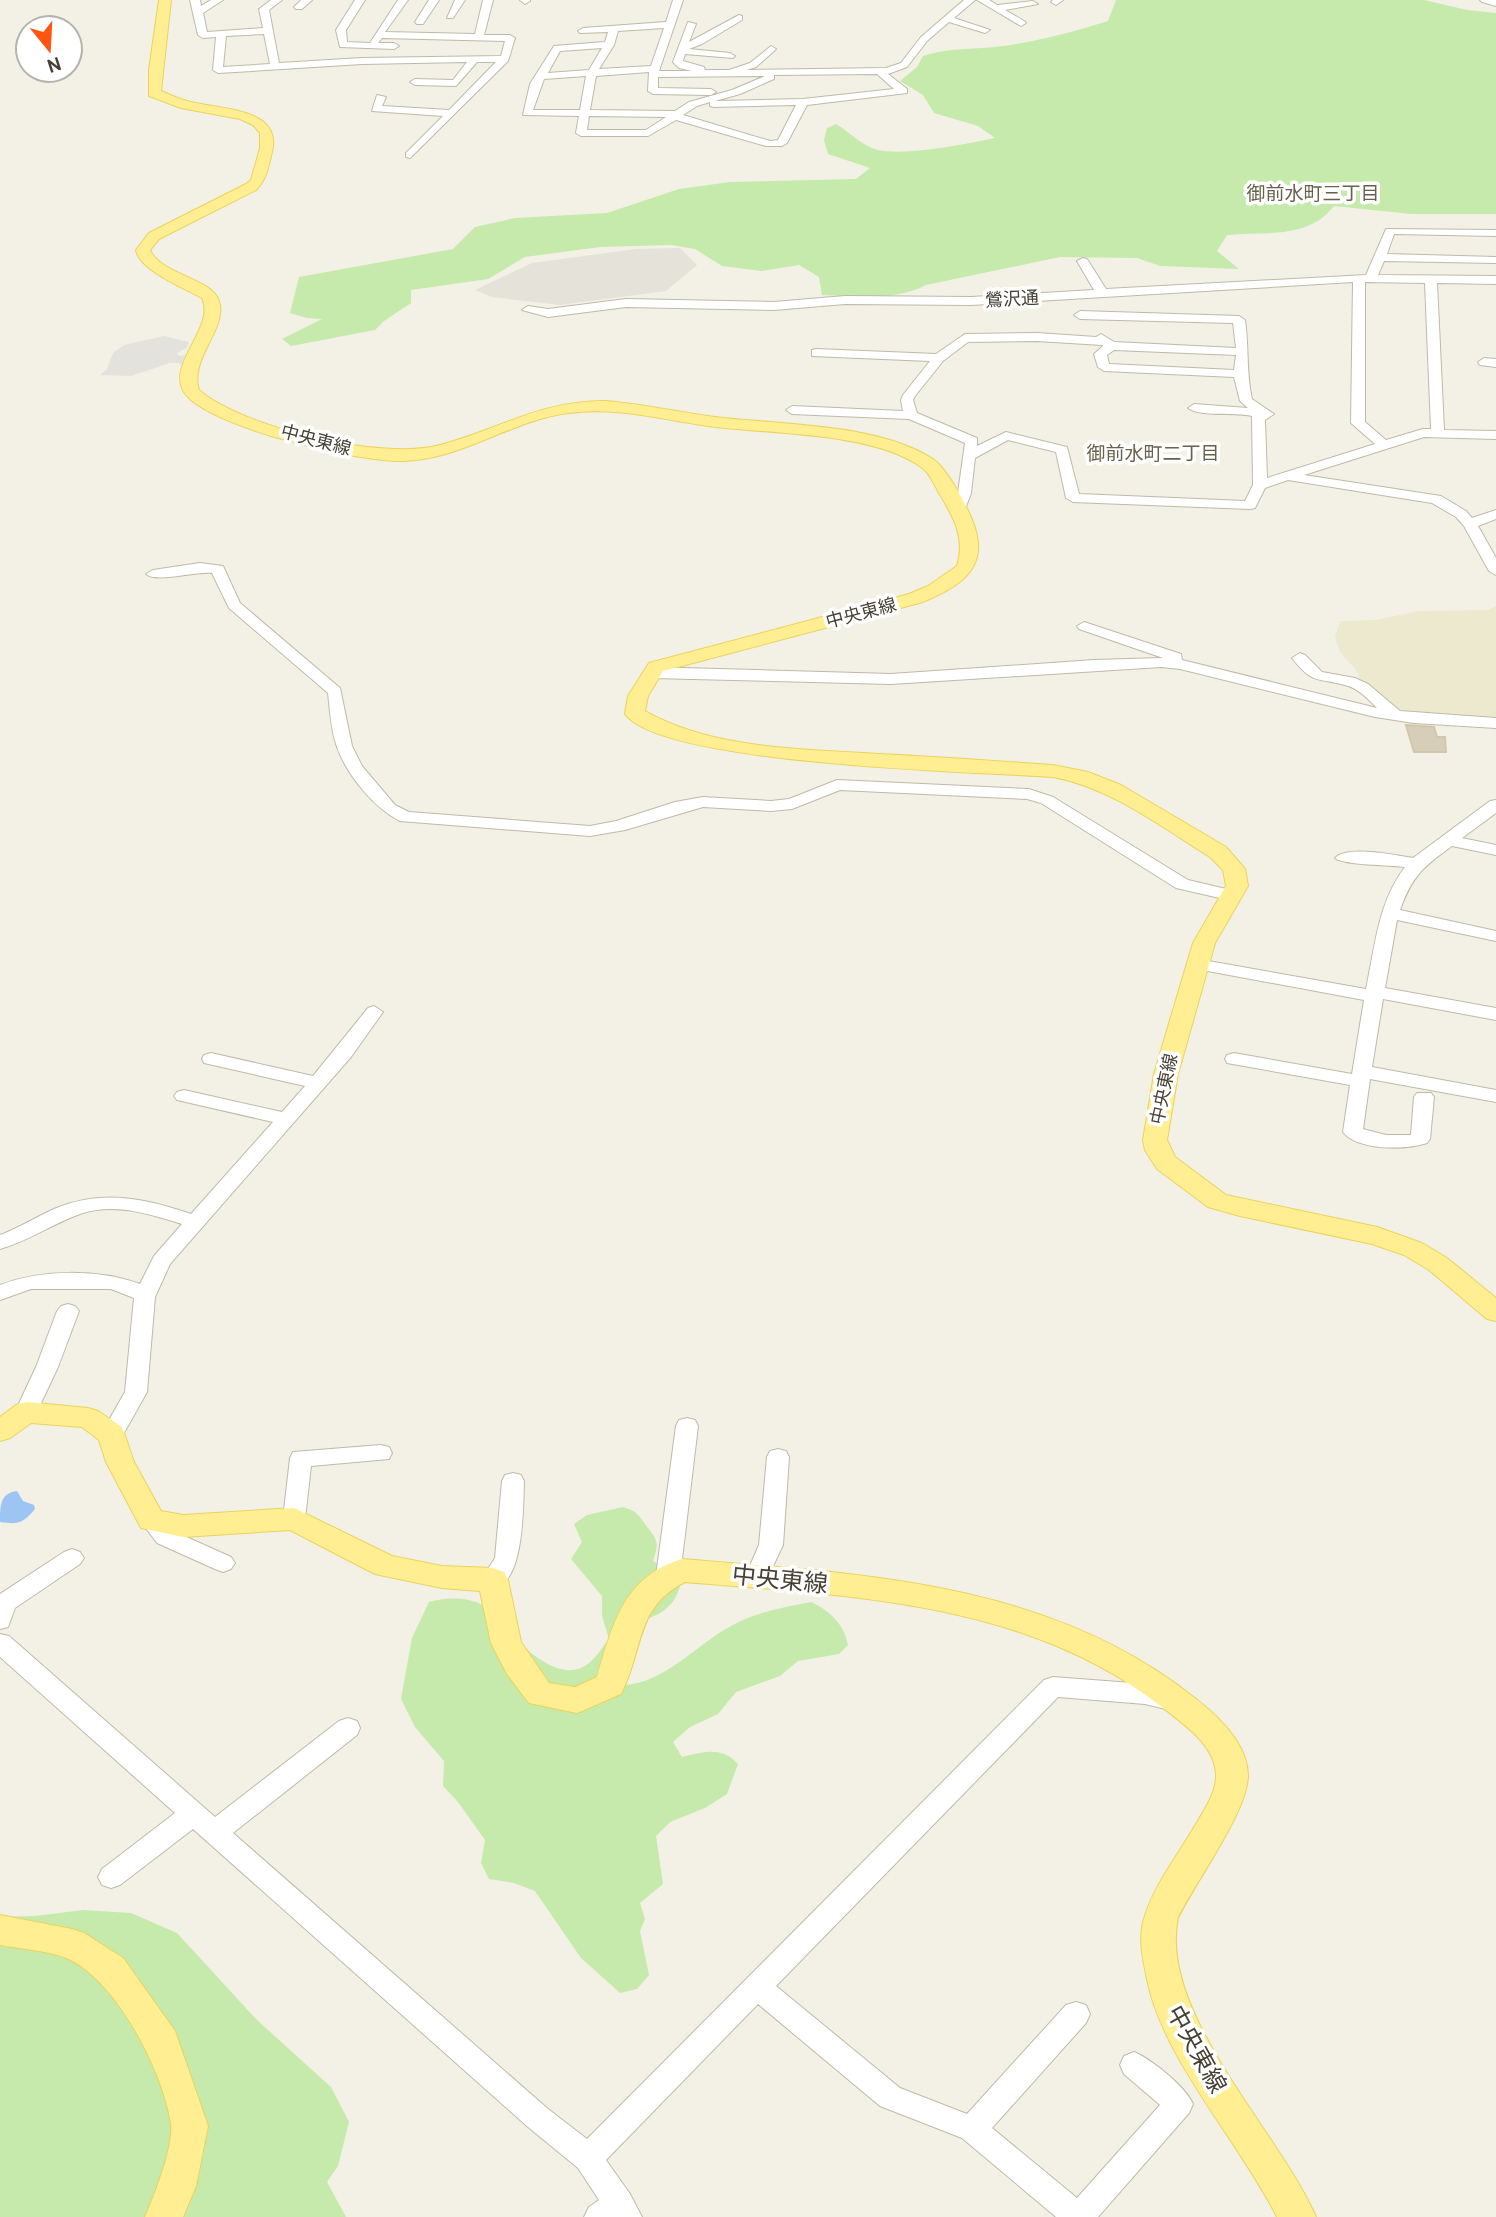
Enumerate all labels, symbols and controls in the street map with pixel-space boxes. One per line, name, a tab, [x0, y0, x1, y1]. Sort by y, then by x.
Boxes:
north arrow	[14, 14, 84, 84]
text: N	[44, 52, 64, 78]
district label: 御前水町三丁目	[1246, 182, 1380, 205]
street label: 鶯沢通	[984, 287, 1040, 311]
street label: 中央東線	[278, 420, 354, 460]
district label: 御前水町二丁目	[1086, 442, 1220, 465]
street label: 中央東線	[823, 593, 899, 633]
street label: 中央東線	[1146, 1051, 1182, 1127]
street label: 中央東線	[731, 1560, 829, 1598]
street label: 中央東線	[1161, 2000, 1233, 2098]

